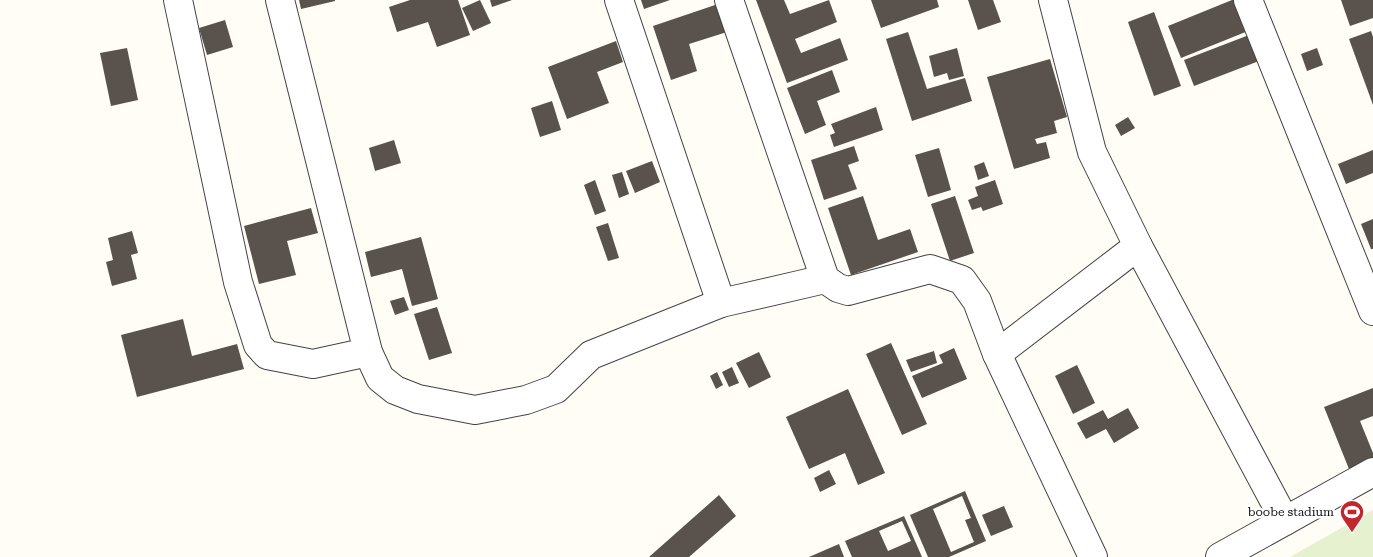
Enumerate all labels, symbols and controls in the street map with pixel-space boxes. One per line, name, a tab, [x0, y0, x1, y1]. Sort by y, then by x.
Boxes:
sports icon: boobe stadium	[1339, 499, 1365, 533]
place label: boobe stadium	[1248, 505, 1334, 519]

